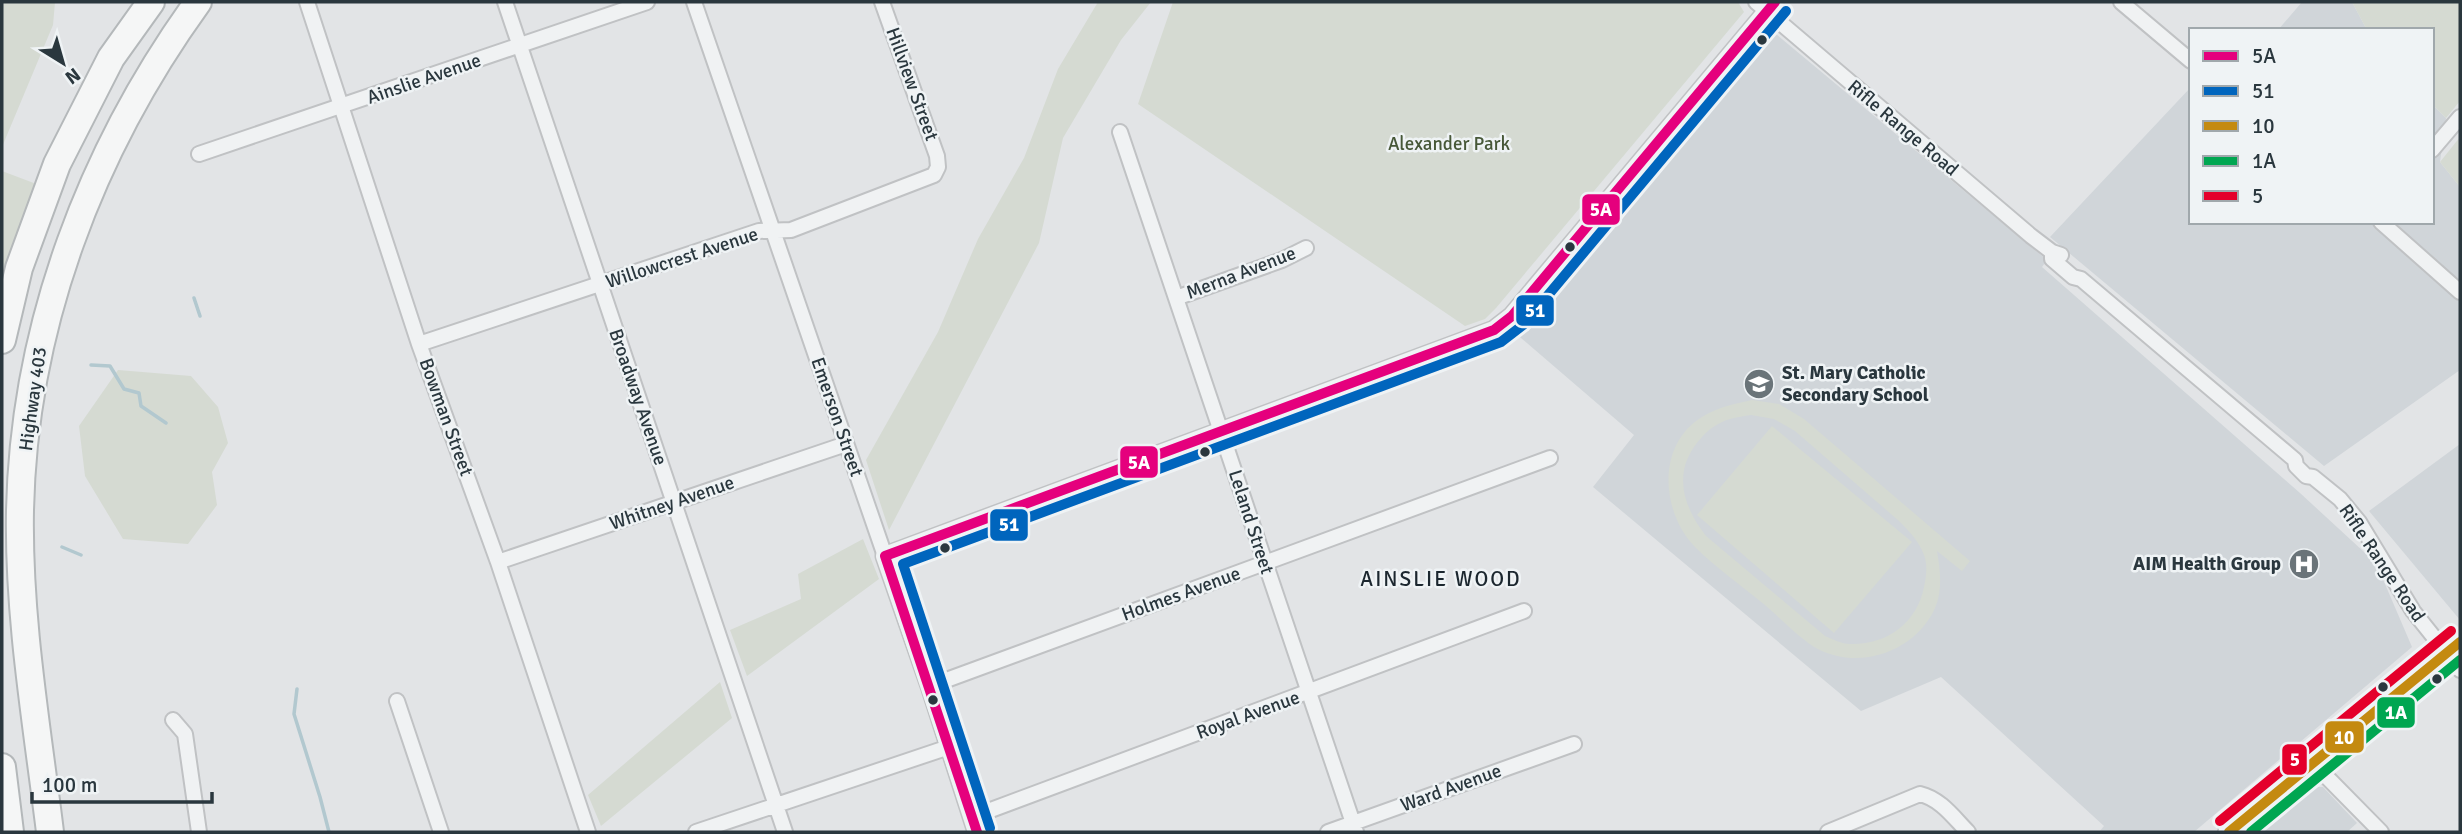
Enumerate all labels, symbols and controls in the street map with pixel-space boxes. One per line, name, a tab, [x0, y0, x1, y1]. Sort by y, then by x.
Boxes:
street label: Hillview Street	[880, 24, 944, 144]
north arrow	[28, 28, 98, 98]
legend	[2189, 28, 2434, 224]
unlabelled marker	[1755, 33, 1769, 47]
text: 5A	[2252, 43, 2276, 69]
street label: Ainslie Avenue	[364, 48, 484, 110]
text: N	[60, 62, 85, 89]
street label: Rifle Range Road	[1843, 75, 1963, 181]
text: 51	[2252, 78, 2275, 104]
text: 10	[2252, 113, 2275, 139]
park label: Alexander Park	[1388, 132, 1511, 156]
text: 1A	[2252, 148, 2276, 174]
text: 5	[2252, 183, 2263, 209]
line badge: 5A	[1581, 193, 1621, 226]
text: 5A	[1590, 198, 1612, 222]
street label: Willowcrest Avenue	[603, 222, 761, 294]
unlabelled marker	[1563, 240, 1577, 254]
street label: Merna Avenue	[1183, 241, 1299, 305]
line badge: 51	[1515, 294, 1555, 327]
text: 51	[1525, 299, 1545, 323]
street label: Broadway Avenue	[603, 326, 673, 468]
street label: Highway 403	[14, 345, 52, 453]
street label: Emerson Street	[805, 354, 869, 480]
street label: Bowman Street	[414, 355, 479, 480]
place label: St. Mary Catholic Secondary School	[1782, 361, 1929, 407]
school or university icon: St. Mary Catholic Secondary School	[1742, 367, 1776, 401]
line badge: 5A	[1119, 445, 1159, 479]
unlabelled marker	[1198, 445, 1212, 459]
text: 5A	[1128, 451, 1150, 475]
street label: Leland Street	[1223, 467, 1279, 578]
street label: Whitney Avenue	[606, 470, 738, 536]
street label: Rifle Range Road	[2334, 499, 2430, 627]
line badge: 51	[989, 508, 1029, 542]
text: 51	[999, 513, 1019, 537]
unlabelled marker	[938, 541, 952, 555]
hospital icon: AIM Health Group	[2287, 547, 2321, 581]
place label: AIM Health Group	[2133, 552, 2281, 576]
street label: Holmes Avenue	[1118, 561, 1244, 627]
district label: AINSLIE WOOD	[1360, 566, 1522, 592]
unlabelled marker	[2430, 672, 2444, 686]
unlabelled marker	[2376, 680, 2390, 694]
street label: Royal Avenue	[1193, 685, 1303, 745]
unlabelled marker	[926, 693, 940, 707]
line badge: 1A	[2376, 696, 2416, 729]
text: 1A	[2385, 701, 2407, 725]
line badge: 10	[2324, 720, 2365, 754]
text: 10	[2334, 726, 2354, 750]
line badge: 5	[2281, 743, 2308, 776]
text: 5	[2290, 748, 2300, 772]
street label: Ward Avenue	[1397, 759, 1505, 817]
scale bar	[32, 760, 212, 804]
text: 100 m	[42, 772, 97, 798]

